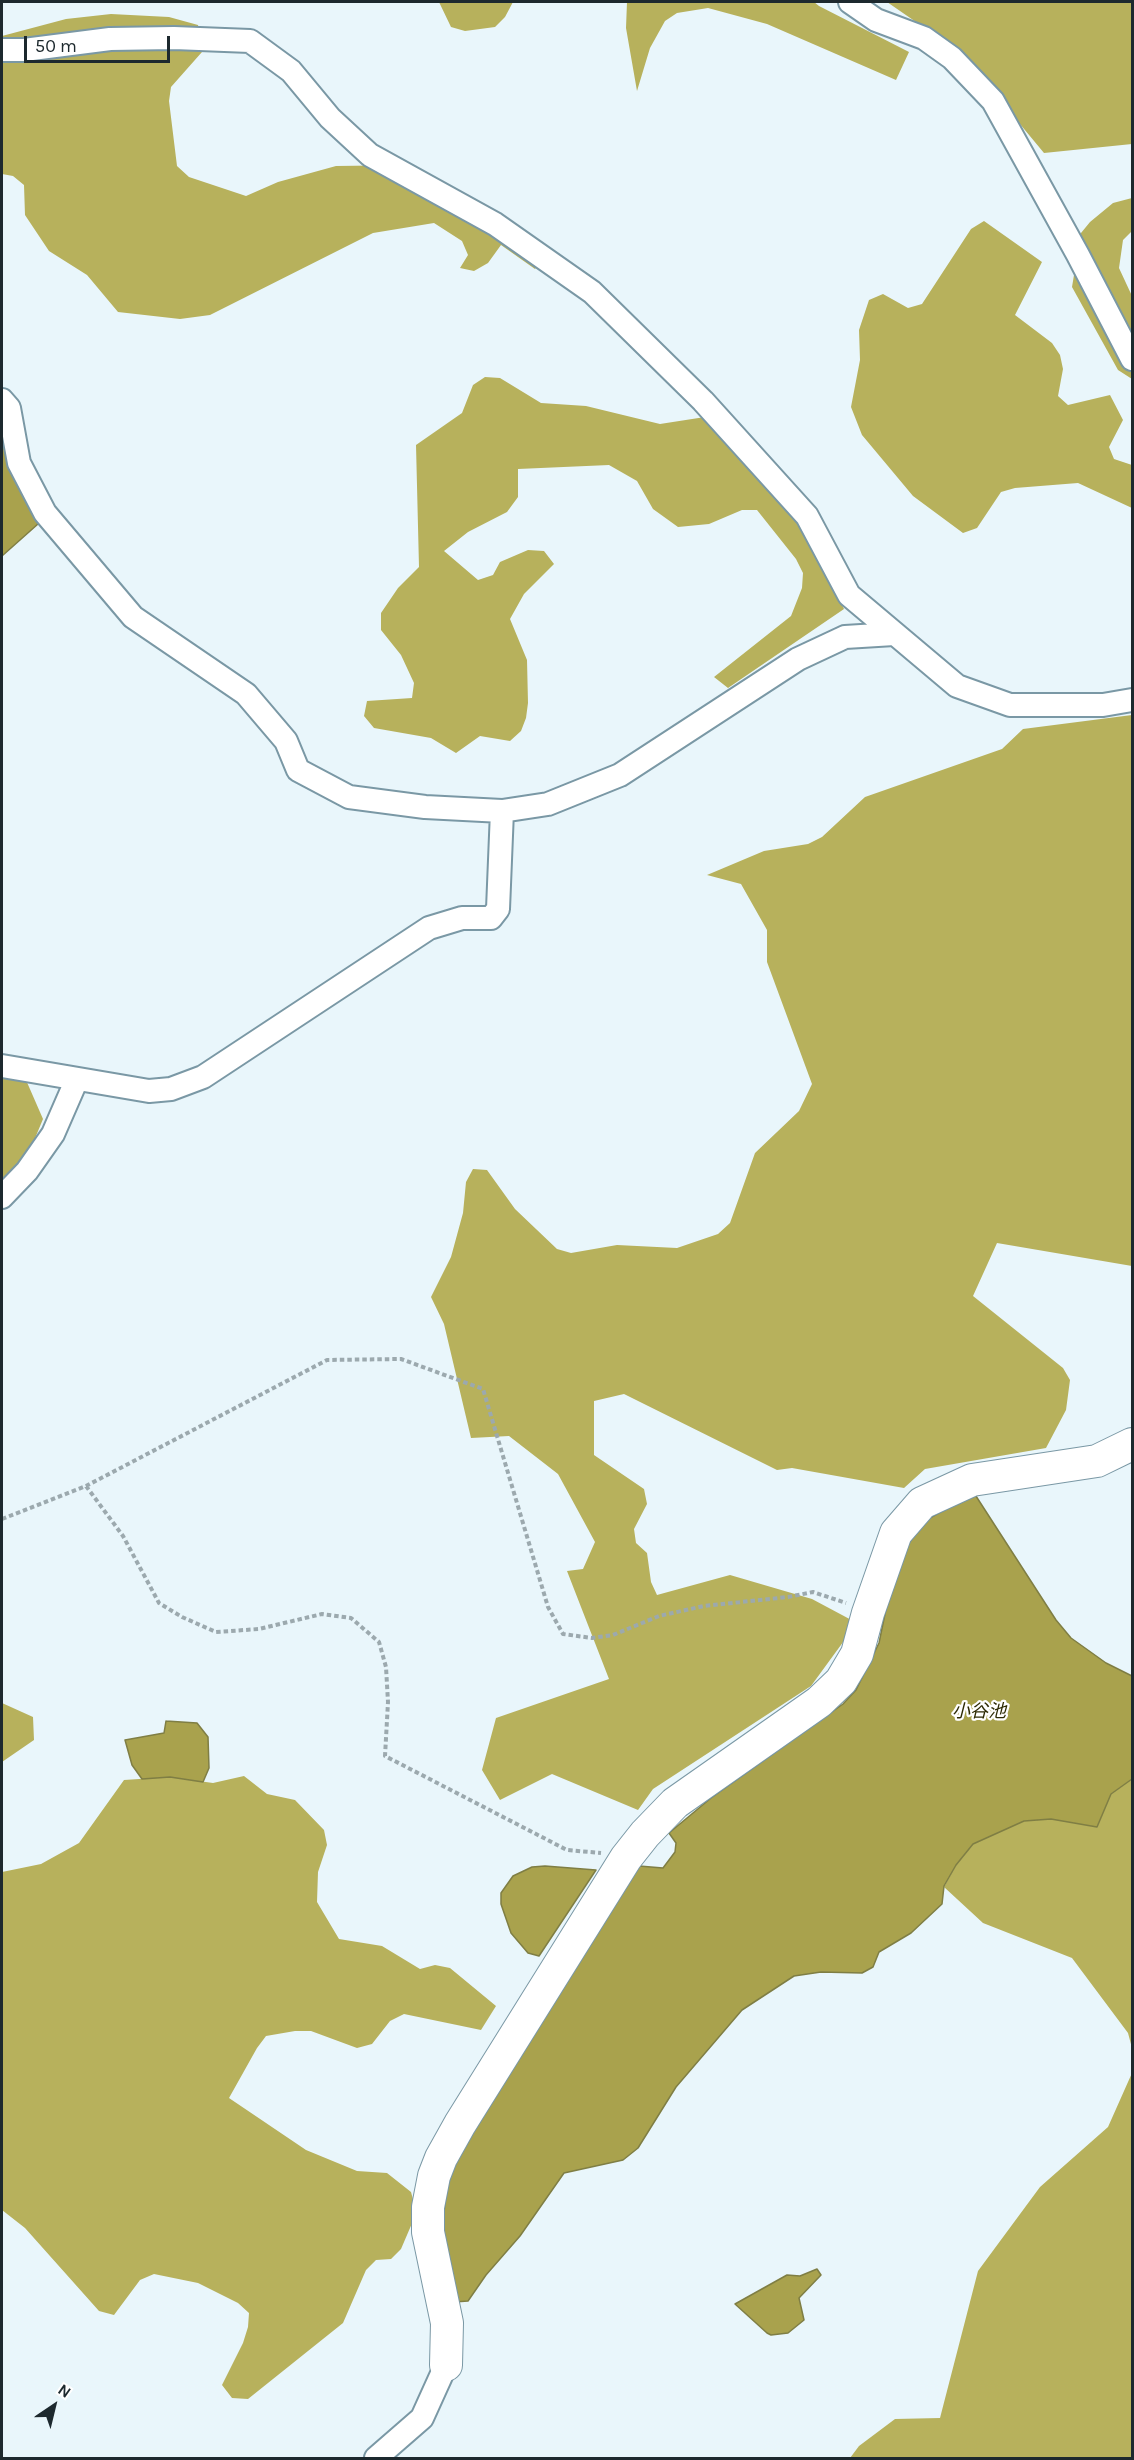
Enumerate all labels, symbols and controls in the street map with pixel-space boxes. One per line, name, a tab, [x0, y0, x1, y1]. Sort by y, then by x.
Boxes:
scale bar	[27, 24, 172, 62]
text: 50 m	[35, 35, 77, 57]
water label: 小谷池	[952, 1701, 1006, 1723]
north arrow	[24, 2376, 84, 2436]
text: N	[54, 2380, 75, 2402]

